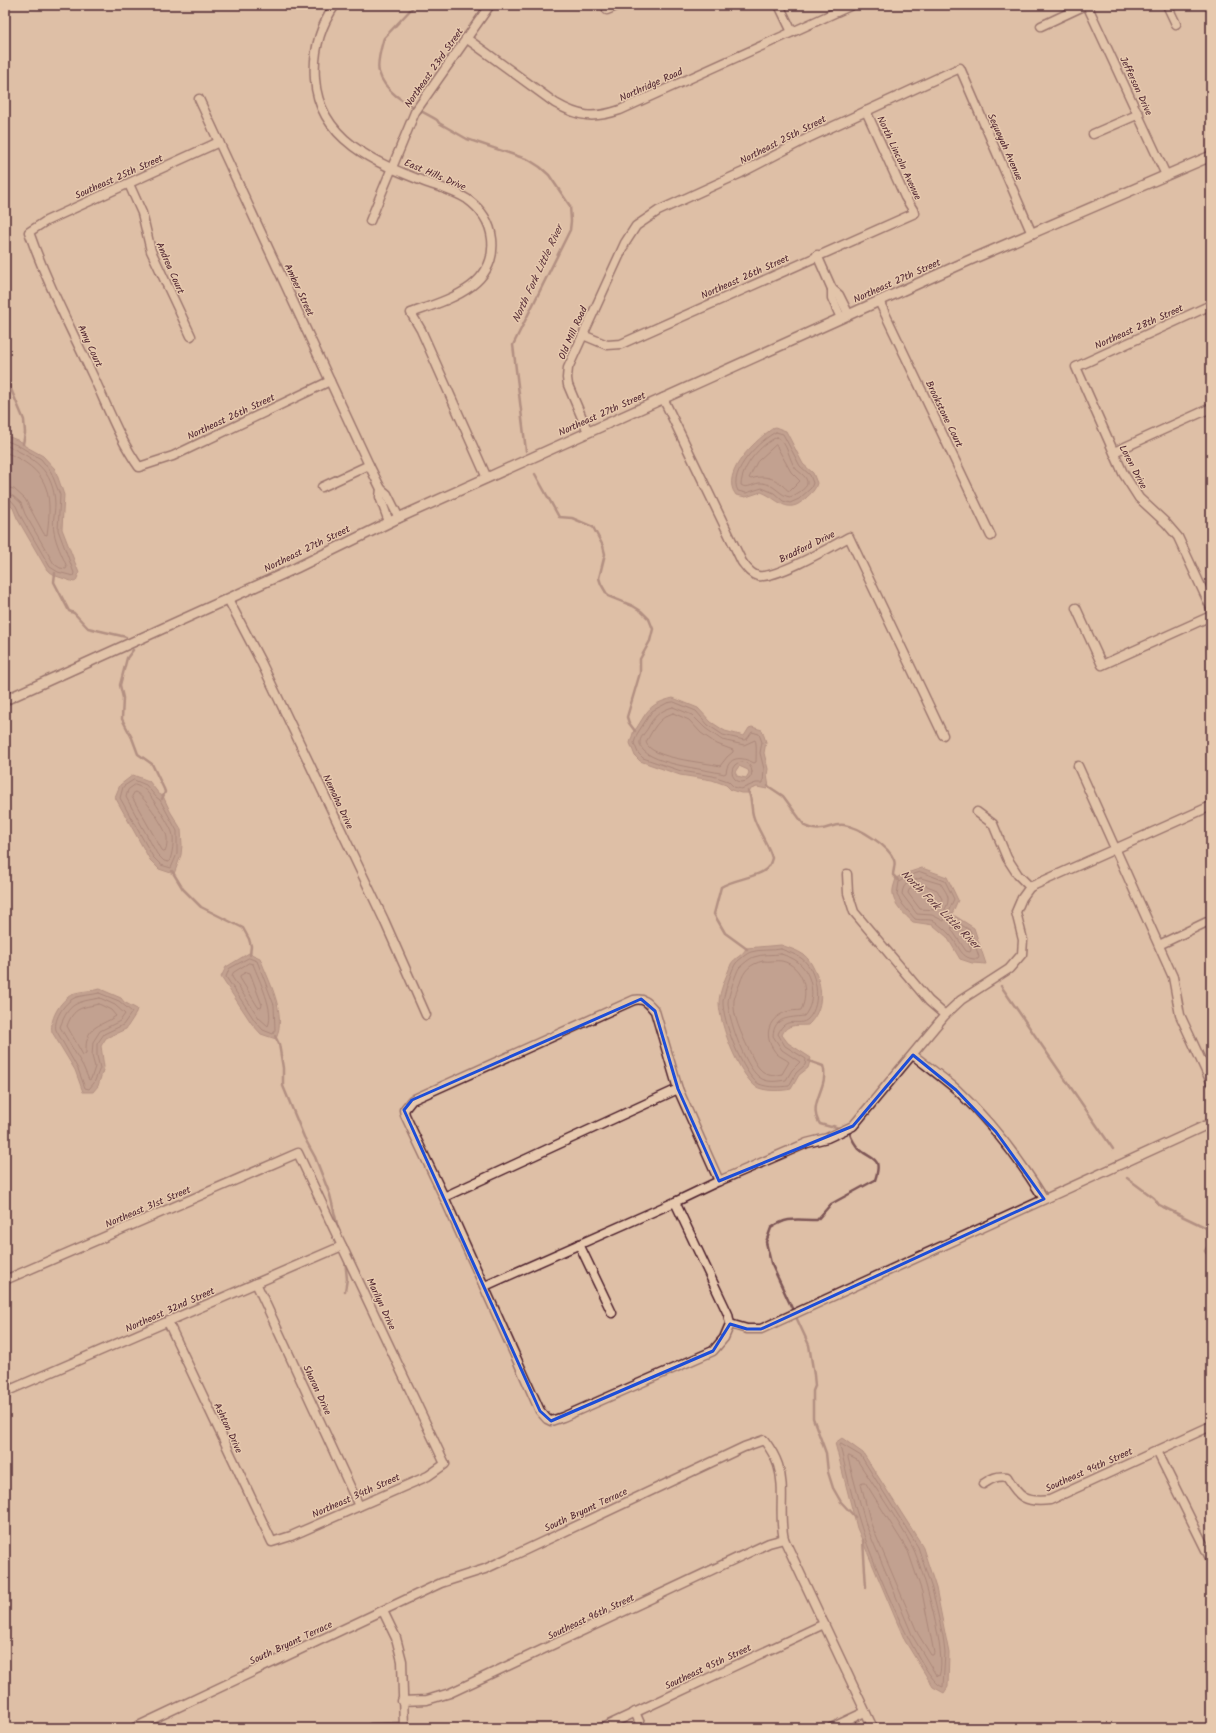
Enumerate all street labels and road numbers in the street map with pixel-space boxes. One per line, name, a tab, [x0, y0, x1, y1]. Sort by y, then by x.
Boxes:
street label: Northeast 23rd Street	[400, 25, 468, 111]
street label: Jefferson Drive	[1115, 54, 1157, 119]
street label: Northridge Road	[617, 63, 686, 106]
street label: Northeast 25th Street	[737, 111, 829, 169]
street label: Sequoyah Avenue	[983, 111, 1027, 184]
street label: North Lincoln Avenue	[872, 113, 926, 203]
street label: Southeast 25th Street	[72, 150, 166, 204]
street label: East Hills Drive	[402, 155, 469, 195]
street label: Andrea Court	[151, 239, 189, 297]
street label: Northeast 26th Street	[698, 250, 792, 304]
street label: Northeast 27th Street	[851, 254, 943, 307]
street label: Amber Street	[280, 261, 318, 319]
street label: Northeast 28th Street	[1092, 300, 1186, 354]
street label: Old Mill Road	[554, 303, 592, 362]
street label: Amy Court	[73, 322, 107, 370]
street label: Brookstone Court	[921, 378, 967, 450]
street label: Northeast 27th Street	[556, 387, 648, 440]
street label: Northeast 26th Street	[185, 390, 278, 444]
street label: Loren Drive	[1115, 442, 1152, 492]
street label: Northeast 27th Street	[261, 521, 353, 577]
street label: Bradford Drive	[776, 526, 838, 568]
street label: Nemaha Drive	[318, 772, 358, 832]
street label: Northeast 31st Street	[103, 1182, 193, 1232]
street label: Marilyn Drive	[362, 1275, 400, 1333]
street label: Northeast 32nd Street	[123, 1283, 217, 1337]
street label: Sharon Drive	[298, 1362, 336, 1418]
street label: Ashton Drive	[209, 1400, 247, 1456]
street label: Southeast 94th Street	[1043, 1443, 1135, 1496]
street label: Northeast 34th Street	[309, 1469, 403, 1523]
street label: South Bryant Terrace	[542, 1483, 631, 1536]
street label: Southeast 96th Street	[545, 1590, 637, 1644]
street label: South Bryant Terrace	[247, 1616, 336, 1669]
street label: Southeast 95th Street	[662, 1640, 754, 1694]

